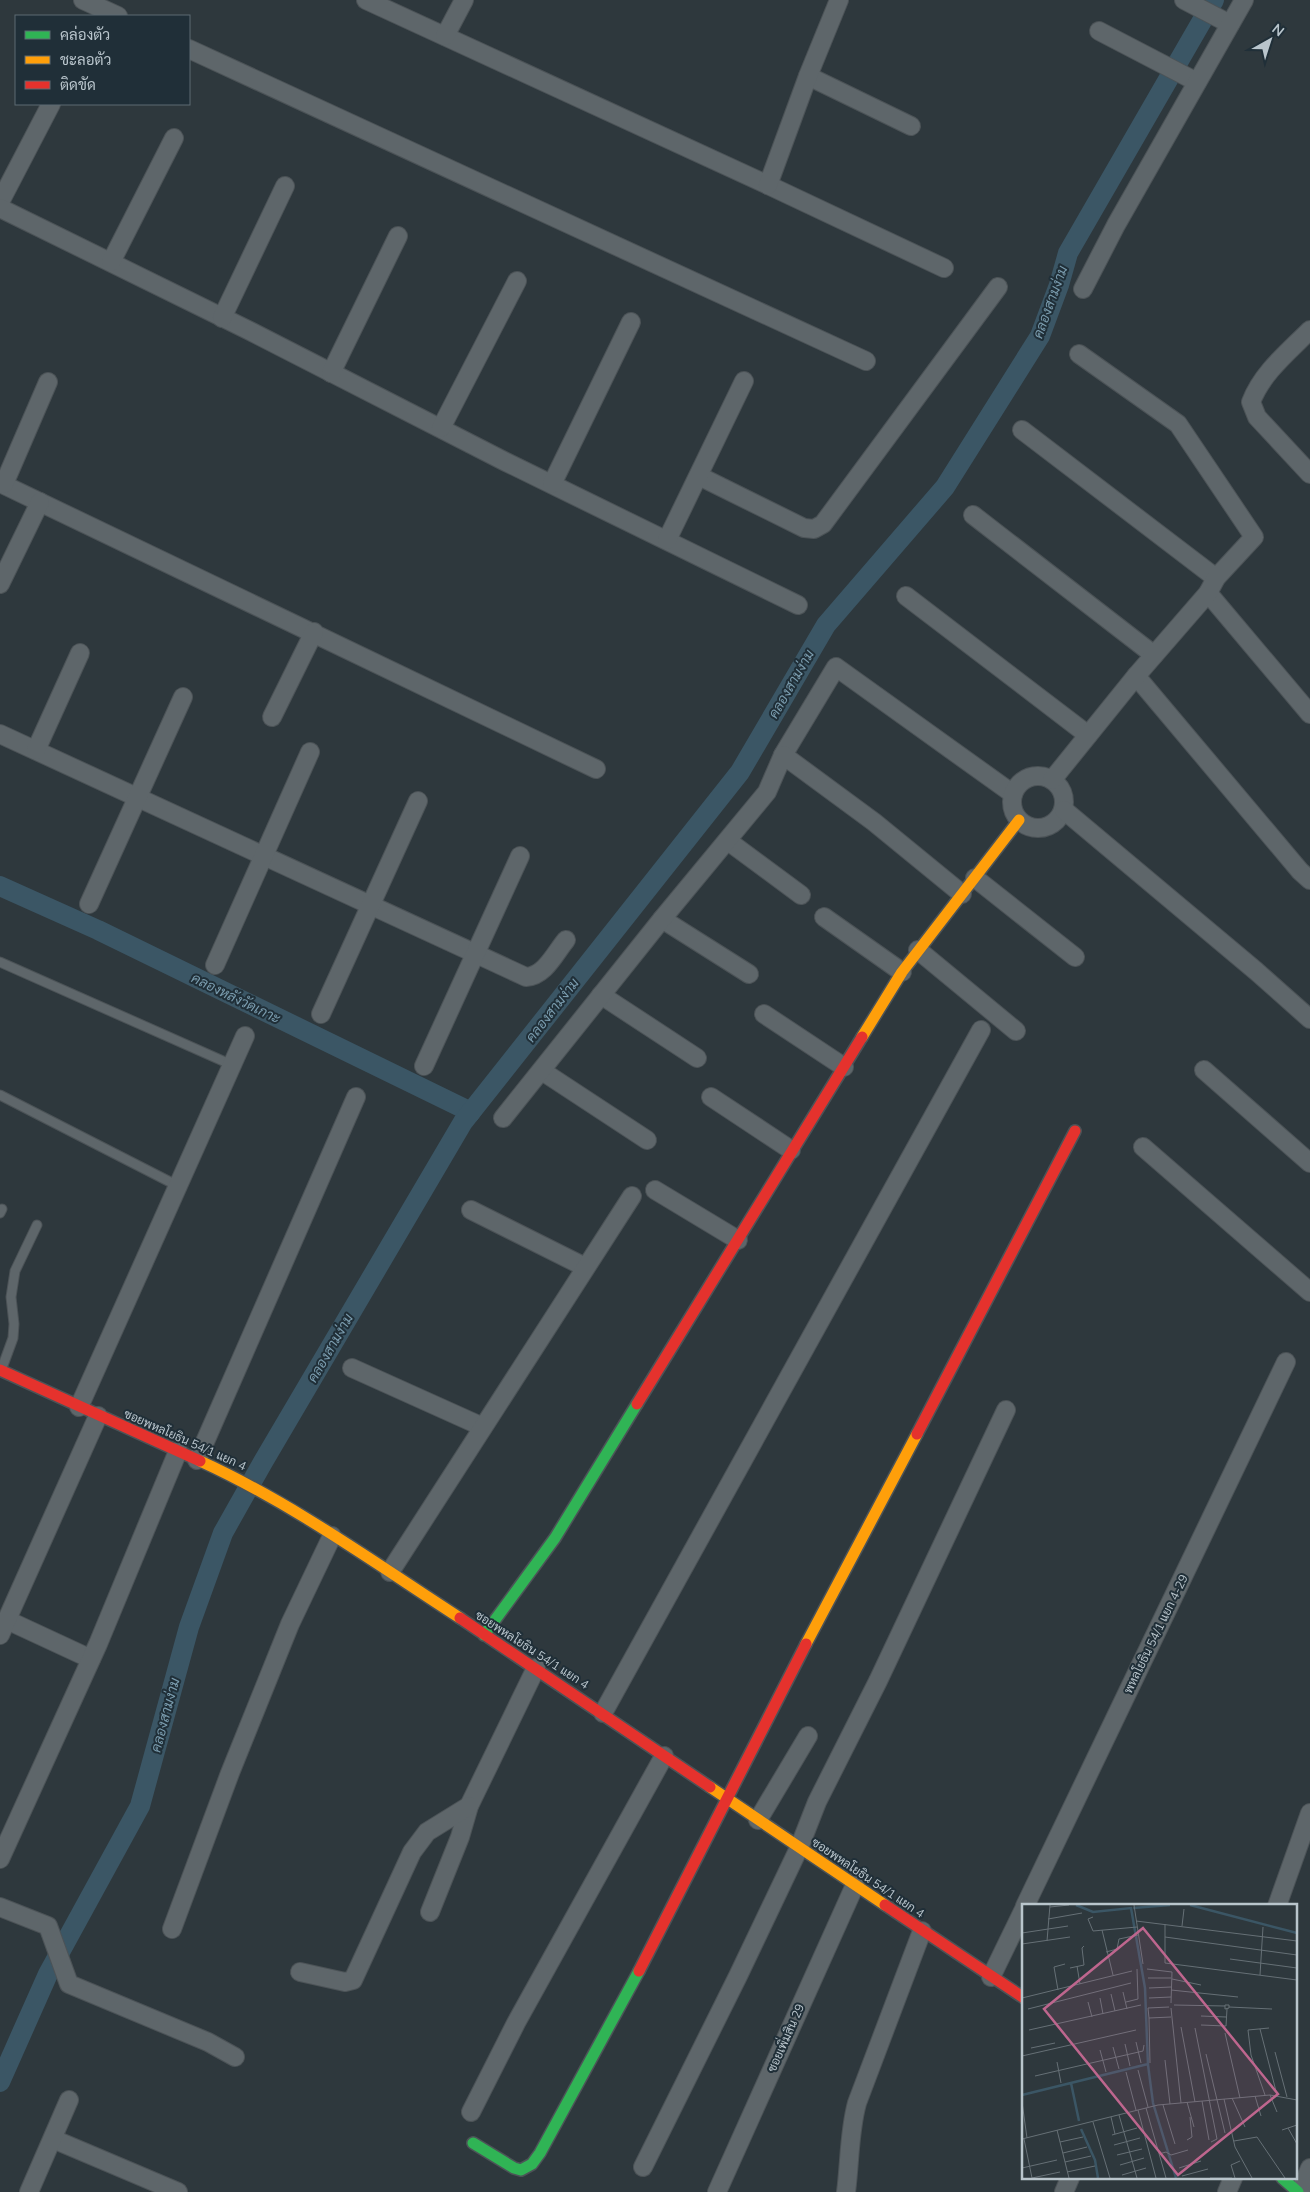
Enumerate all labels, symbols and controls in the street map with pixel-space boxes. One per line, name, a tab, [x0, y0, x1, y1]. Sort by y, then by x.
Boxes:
legend	[15, 15, 190, 105]
north arrow	[1245, 15, 1295, 65]
text: N	[1268, 20, 1288, 40]
text: คล่องตัว	[60, 25, 110, 44]
text: ชะลอตัว	[60, 50, 111, 69]
text: ติดขัด	[60, 75, 96, 94]
water label: คลองสามง่าม	[1028, 263, 1072, 341]
water label: คลองสามง่าม	[764, 646, 818, 722]
water label: คลองหลังวัดเกาะ	[189, 969, 284, 1027]
water label: คลองสามง่าม	[521, 974, 583, 1046]
water label: คลองสามง่าม	[303, 1310, 357, 1386]
street label: ซอยพหลโยธิน 54/1 แยก 4	[122, 1406, 249, 1473]
street label: พหลโยธิน 54/1 แยก 4-29	[1120, 1572, 1191, 1696]
street label: ซอยพหลโยธิน 54/1 แยก 4	[473, 1607, 592, 1692]
water label: คลองสามง่าม	[146, 1675, 184, 1754]
street label: ซอยพหลโยธิน 54/1 แยก 4	[809, 1834, 927, 1921]
inset map	[1022, 1904, 1298, 2180]
street label: ซอยเพิ่มสิน 29	[762, 2000, 807, 2074]

